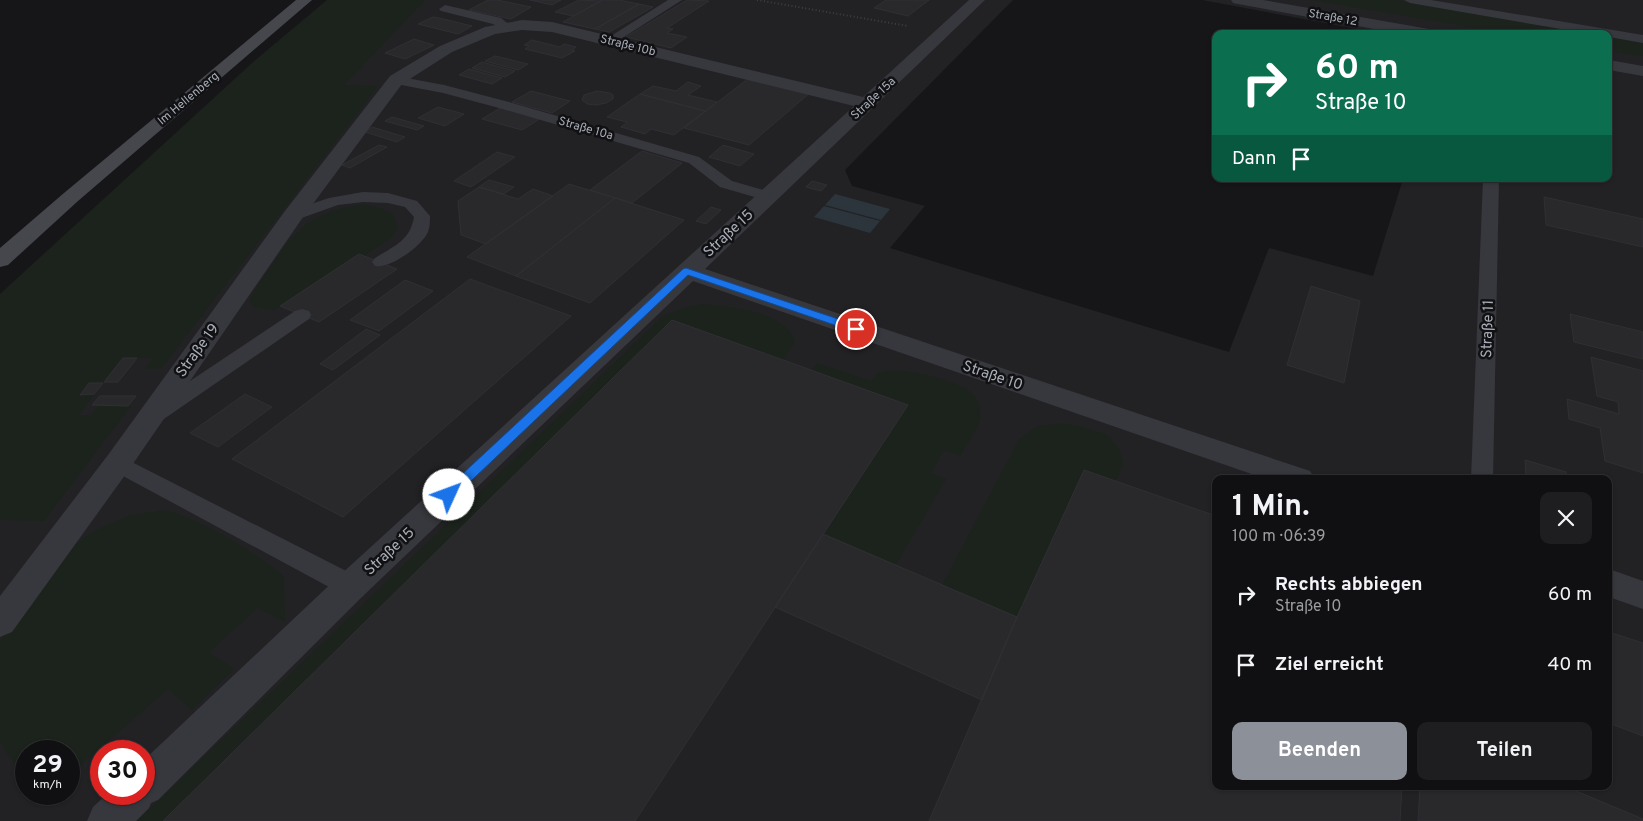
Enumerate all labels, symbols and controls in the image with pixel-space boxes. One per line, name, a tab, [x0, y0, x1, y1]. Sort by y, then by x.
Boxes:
street label: Straße 12	[1307, 6, 1359, 30]
street label: Straße 10b	[598, 31, 657, 61]
text: 60 m	[1315, 47, 1399, 91]
icon: right	[1232, 50, 1297, 115]
street label: Im Hellenberg	[155, 68, 223, 129]
street label: Straße 15a	[848, 74, 900, 124]
text: Straße 10	[1315, 90, 1407, 117]
street label: Straße 10a	[556, 114, 615, 144]
icon: arrive	[1287, 145, 1315, 173]
text: Dann	[1232, 147, 1277, 171]
street label: Straße 15	[700, 206, 758, 262]
street label: Straße 11	[1478, 300, 1499, 359]
pin	[835, 308, 877, 350]
icon: arrive	[842, 315, 870, 343]
street label: Straße 19	[172, 320, 224, 381]
street label: Straße 10	[960, 357, 1025, 396]
position arrow	[422, 468, 474, 520]
text: 1 Min.	[1232, 489, 1310, 526]
button: close	[1540, 492, 1592, 544]
street label: Straße 15	[361, 524, 419, 580]
text: 100 m · 06:39	[1232, 527, 1326, 547]
text: Rechts abbiegen	[1275, 573, 1423, 597]
icon: right	[1232, 581, 1260, 609]
text: 60 m	[1548, 583, 1592, 607]
text: Straße 10	[1275, 597, 1342, 617]
icon: arrive	[1232, 651, 1260, 679]
text: Ziel erreicht	[1275, 653, 1384, 677]
text: 40 m	[1547, 653, 1592, 677]
button: Beenden	[1232, 722, 1407, 780]
button: Teilen	[1417, 722, 1592, 780]
speed limit sign: 30	[90, 740, 155, 805]
text: 29	[32, 750, 63, 782]
text: km/h	[33, 777, 62, 793]

